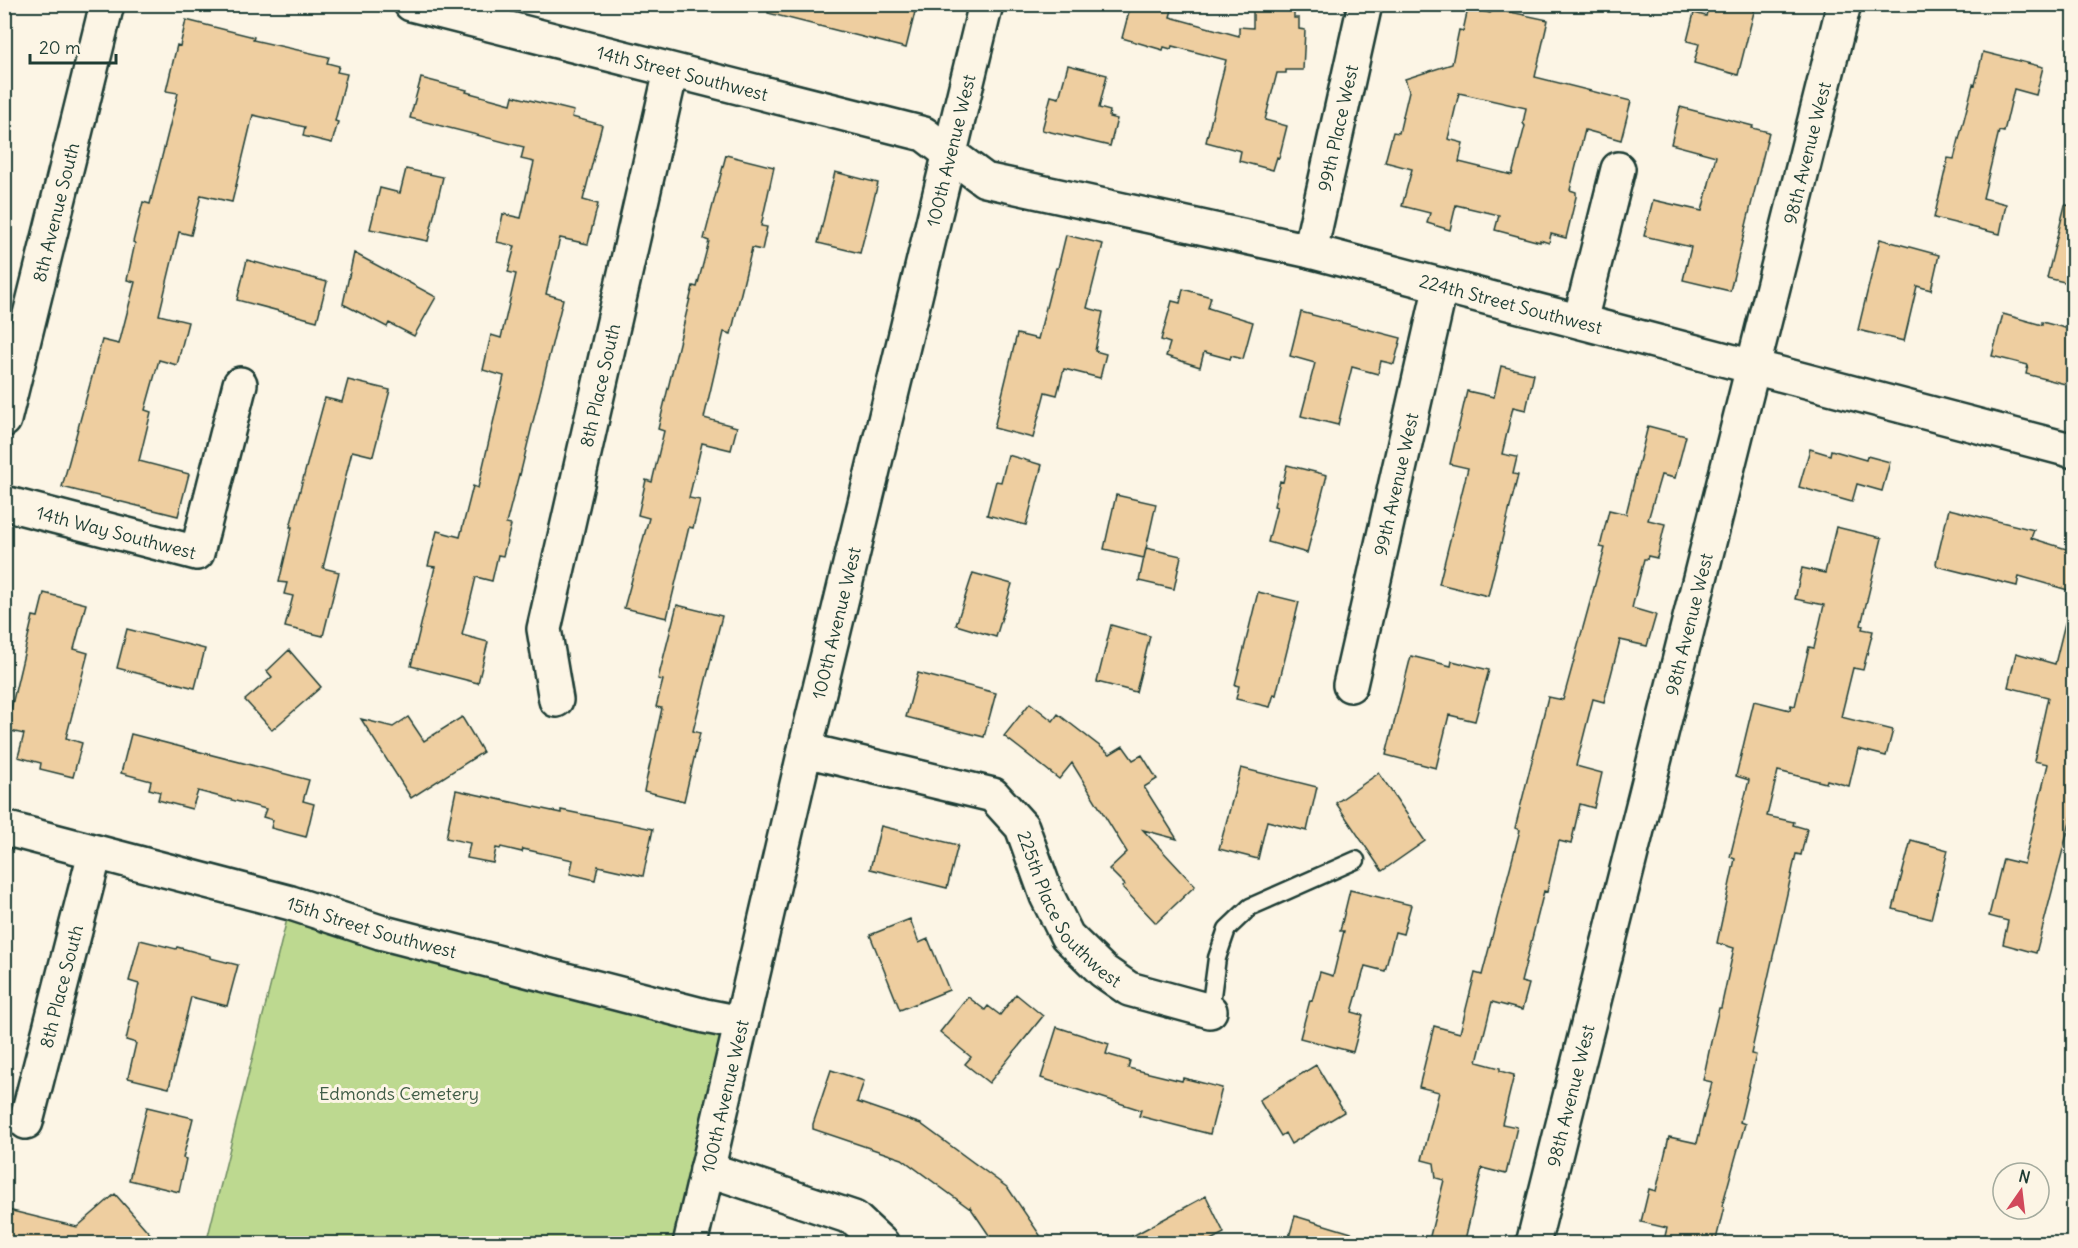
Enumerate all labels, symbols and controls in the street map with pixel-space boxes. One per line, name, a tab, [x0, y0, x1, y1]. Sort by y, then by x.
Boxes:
scale bar	[30, 27, 116, 65]
text: 20 m	[39, 36, 81, 59]
street label: 14th Street Southwest	[594, 40, 770, 106]
street label: 99th Place West	[1312, 63, 1363, 194]
street label: 100th Avenue West	[921, 72, 980, 229]
street label: 98th Avenue West	[1778, 79, 1836, 226]
street label: 8th Avenue South	[27, 140, 84, 284]
street label: 224th Street Southwest	[1417, 269, 1605, 339]
street label: 8th Place South	[574, 321, 625, 449]
street label: 99th Avenue West	[1368, 410, 1423, 558]
street label: 14th Way Southwest	[34, 500, 199, 564]
street label: 100th Avenue West	[806, 544, 865, 701]
street label: 98th Avenue West	[1660, 551, 1717, 698]
street label: 225th Place Southwest	[1013, 827, 1126, 992]
street label: 15th Street Southwest	[284, 891, 459, 963]
street label: 8th Place South	[34, 922, 88, 1050]
street label: 100th Avenue West	[696, 1017, 753, 1175]
street label: 98th Avenue West	[1541, 1022, 1599, 1169]
park label: Edmonds Cemetery	[319, 1082, 479, 1105]
north arrow	[1991, 1161, 2051, 1221]
text: N	[2017, 1165, 2032, 1187]

